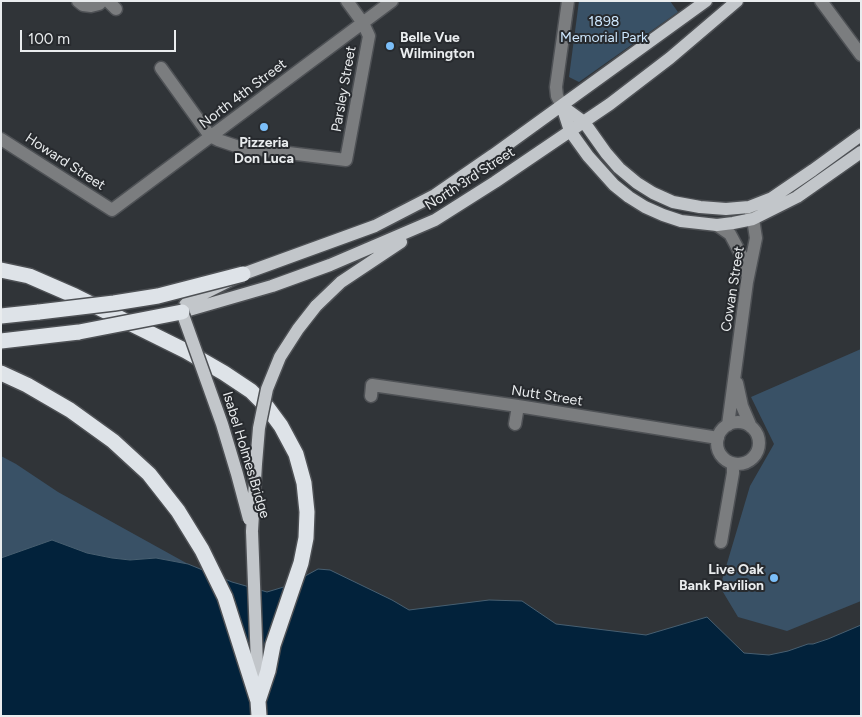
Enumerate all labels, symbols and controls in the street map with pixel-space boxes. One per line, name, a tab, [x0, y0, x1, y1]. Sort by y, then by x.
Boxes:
park label: 1898 Memorial Park	[560, 14, 648, 46]
scale bar	[22, 20, 179, 52]
text: 100 m	[28, 30, 70, 48]
place label: Belle Vue Wilmington	[400, 30, 475, 62]
marker: Belle Vue Wilmington	[384, 40, 396, 52]
street label: Parsley Street	[328, 45, 360, 133]
street label: North 4th Street	[196, 56, 290, 132]
marker: Pizzeria Don Luca	[258, 121, 270, 133]
street label: Howard Street	[22, 130, 108, 194]
place label: Pizzeria Don Luca	[234, 135, 294, 168]
street label: North 3rd Street	[422, 144, 518, 214]
street label: Cowan Street	[718, 245, 748, 333]
street label: Nutt Street	[510, 382, 584, 410]
street label: Isabel Holmes Bridge	[219, 390, 273, 520]
place label: Live Oak Bank Pavilion	[679, 562, 764, 594]
marker: Live Oak Bank Pavilion	[768, 572, 780, 584]

